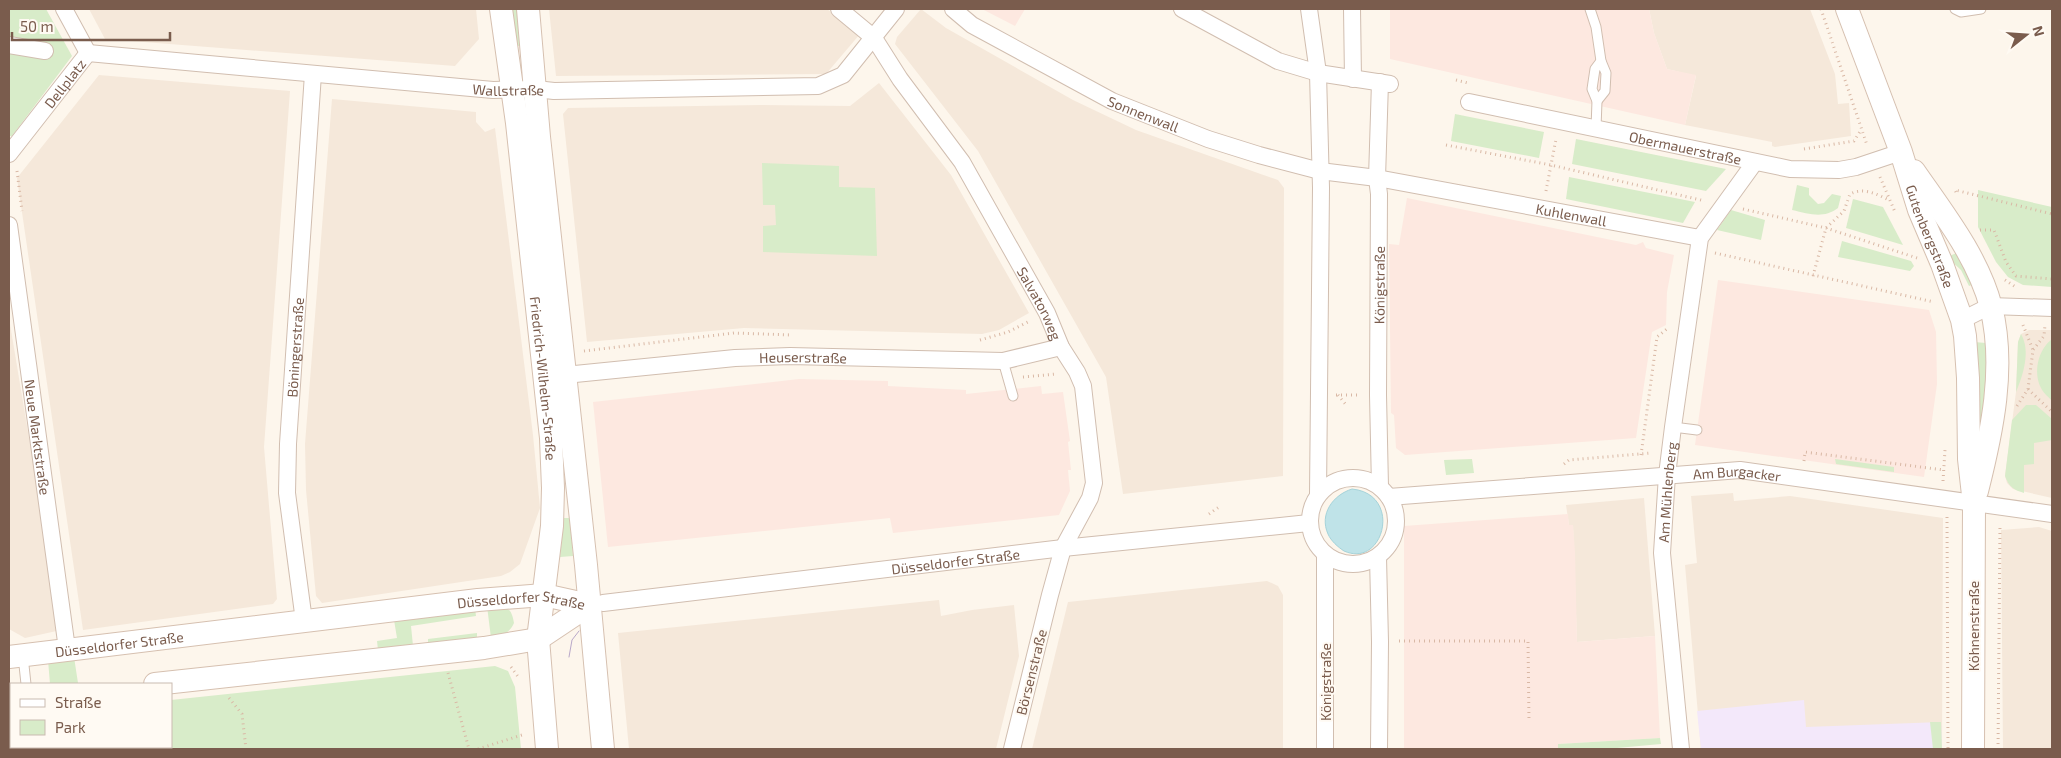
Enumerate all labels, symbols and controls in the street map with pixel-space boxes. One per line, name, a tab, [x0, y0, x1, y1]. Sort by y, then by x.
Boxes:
scale bar	[12, 10, 170, 42]
north arrow	[2001, 10, 2051, 60]
text: 50 m	[20, 17, 54, 35]
text: N	[2029, 24, 2049, 38]
street label: Dellplatz	[40, 55, 89, 111]
street label: Wallstraße	[472, 80, 545, 98]
street label: Sonnenwall	[1105, 92, 1182, 136]
street label: Obermauerstraße	[1628, 127, 1743, 167]
street label: Gutenbergstraße	[1903, 182, 1958, 290]
street label: Kuhlenwall	[1535, 199, 1609, 229]
street label: Königstraße	[1370, 246, 1387, 324]
street label: Salvatorweg	[1014, 264, 1066, 343]
street label: Friedrich-Wilhelm-Straße	[527, 296, 560, 461]
street label: Böningerstraße	[283, 297, 306, 398]
street label: Heuserstraße	[759, 347, 847, 366]
street label: Neue Marktstraße	[22, 378, 54, 496]
street label: Am Mühlenberg	[1654, 440, 1680, 543]
street label: Am Burgacker	[1692, 461, 1782, 484]
street label: Düsseldorfer Straße	[890, 545, 1021, 577]
street label: Köhnenstraße	[1965, 581, 1982, 671]
street label: Düsseldorfer Straße	[456, 586, 587, 612]
street label: Düsseldorfer Straße	[54, 627, 184, 660]
street label: Börsenstraße	[1012, 627, 1050, 717]
street label: Königstraße	[1317, 643, 1334, 721]
legend	[10, 683, 172, 748]
text: Straße	[55, 693, 101, 711]
text: Park	[55, 718, 86, 736]

